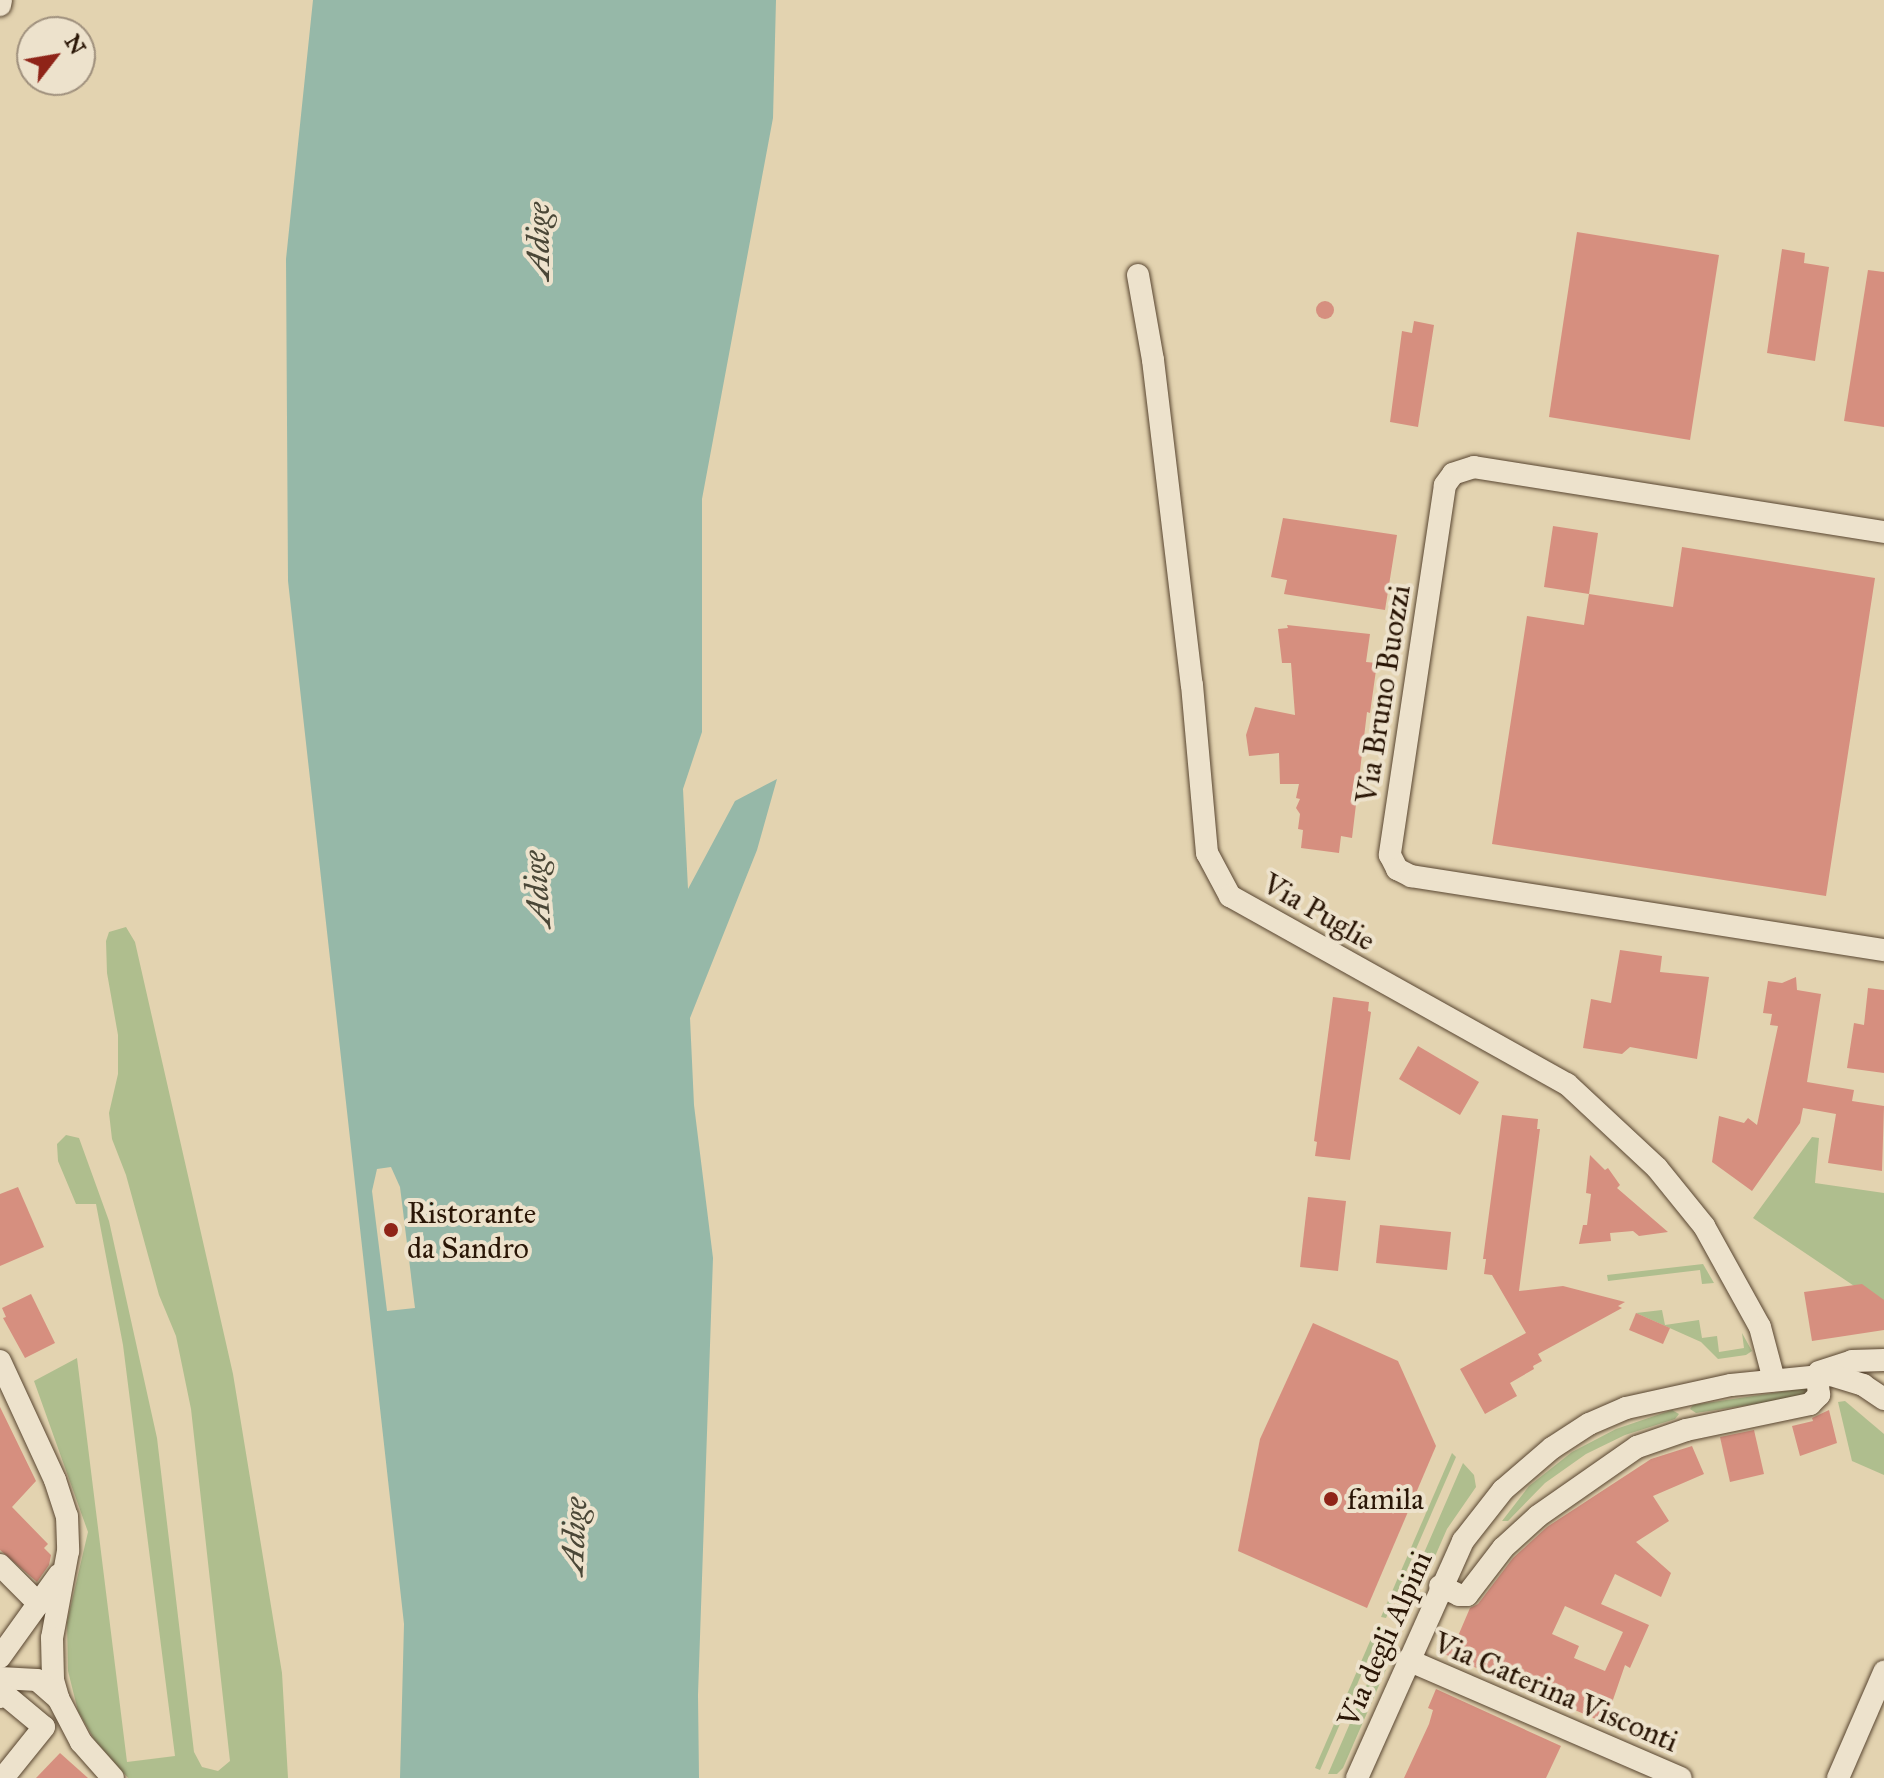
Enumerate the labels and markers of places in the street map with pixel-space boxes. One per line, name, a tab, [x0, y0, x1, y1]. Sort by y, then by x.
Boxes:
place label: Ristorante da Sandro	[407, 1195, 536, 1266]
marker: Ristorante da Sandro	[382, 1221, 400, 1239]
place label: famila	[1347, 1481, 1424, 1517]
marker: famila	[1322, 1490, 1340, 1508]

